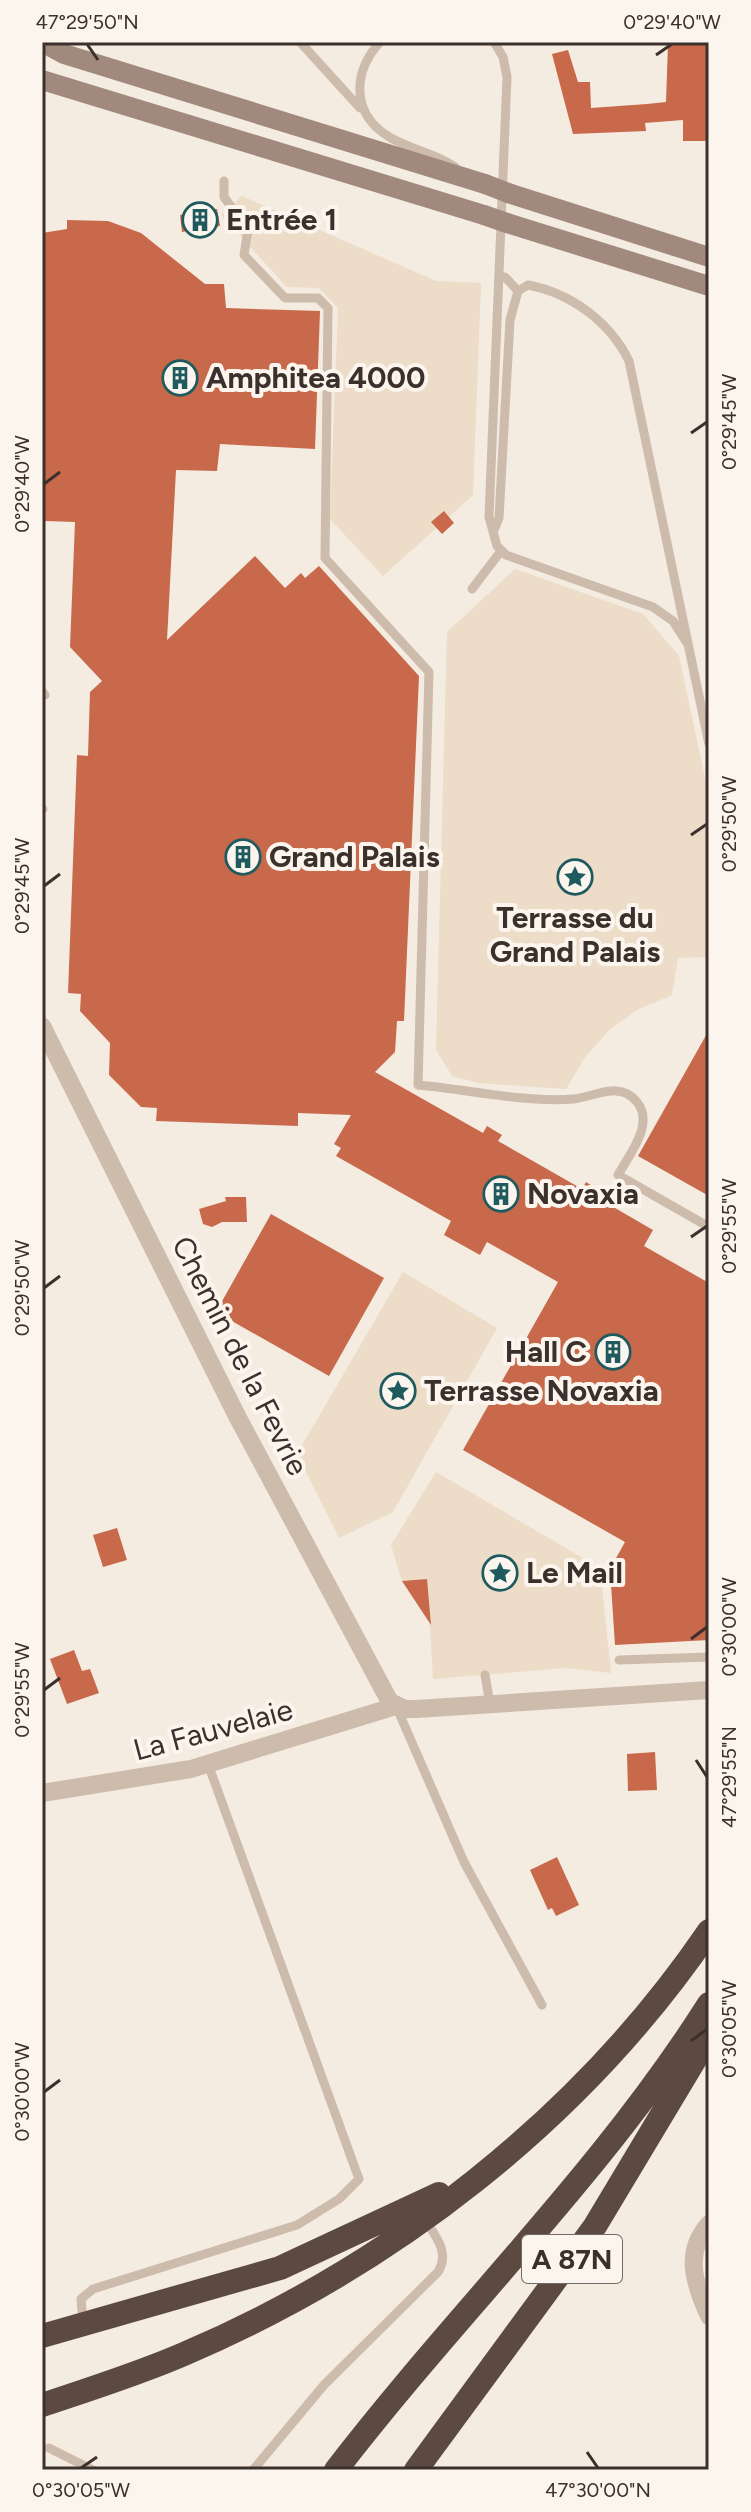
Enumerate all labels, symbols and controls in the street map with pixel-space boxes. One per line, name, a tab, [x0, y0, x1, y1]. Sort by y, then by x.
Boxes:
text: 47°29'50"N	[35, 10, 139, 34]
text: 0°29'40"W	[623, 10, 721, 34]
building icon: Entrée 1	[181, 201, 219, 239]
place label: Entrée 1	[226, 201, 337, 238]
building icon: Amphitea 4000	[161, 359, 199, 397]
place label: Amphitea 4000	[206, 359, 425, 396]
text: 0°29'45"W	[717, 374, 741, 470]
text: 0°29'40"W	[10, 435, 34, 533]
text: 0°29'50"W	[717, 776, 741, 872]
text: 0°29'45"W	[10, 838, 34, 934]
building icon: Grand Palais	[224, 838, 262, 876]
place label: Grand Palais	[269, 838, 440, 875]
place icon: Terrasse du Grand Palais	[556, 858, 594, 896]
place label: Terrasse du Grand Palais	[490, 899, 660, 970]
building icon: Novaxia	[482, 1175, 520, 1213]
place label: Novaxia	[527, 1175, 639, 1212]
text: 0°29'55"W	[717, 1178, 741, 1274]
street label: Chemin de la Fevrie	[164, 1230, 317, 1481]
text: 0°29'50"W	[10, 1240, 34, 1336]
place label: Hall C	[505, 1333, 587, 1370]
building icon: Hall C	[594, 1333, 632, 1371]
place icon: Terrasse Novaxia	[379, 1372, 417, 1410]
place label: Terrasse Novaxia	[424, 1372, 659, 1409]
place icon: Le Mail	[481, 1554, 519, 1592]
place label: Le Mail	[526, 1554, 623, 1591]
text: 0°30'00"W	[717, 1577, 741, 1677]
text: 0°29'55"W	[10, 1642, 34, 1738]
street label: La Fauvelaie	[129, 1691, 297, 1769]
text: 47°29'55"N	[717, 1726, 741, 1828]
text: 0°30'05"W	[717, 1980, 741, 2078]
text: 0°30'00"W	[10, 2042, 34, 2142]
road number: A 87N	[522, 2235, 622, 2283]
text: 0°30'05"W	[32, 2478, 130, 2502]
text: 47°30'00"N	[545, 2478, 651, 2502]

